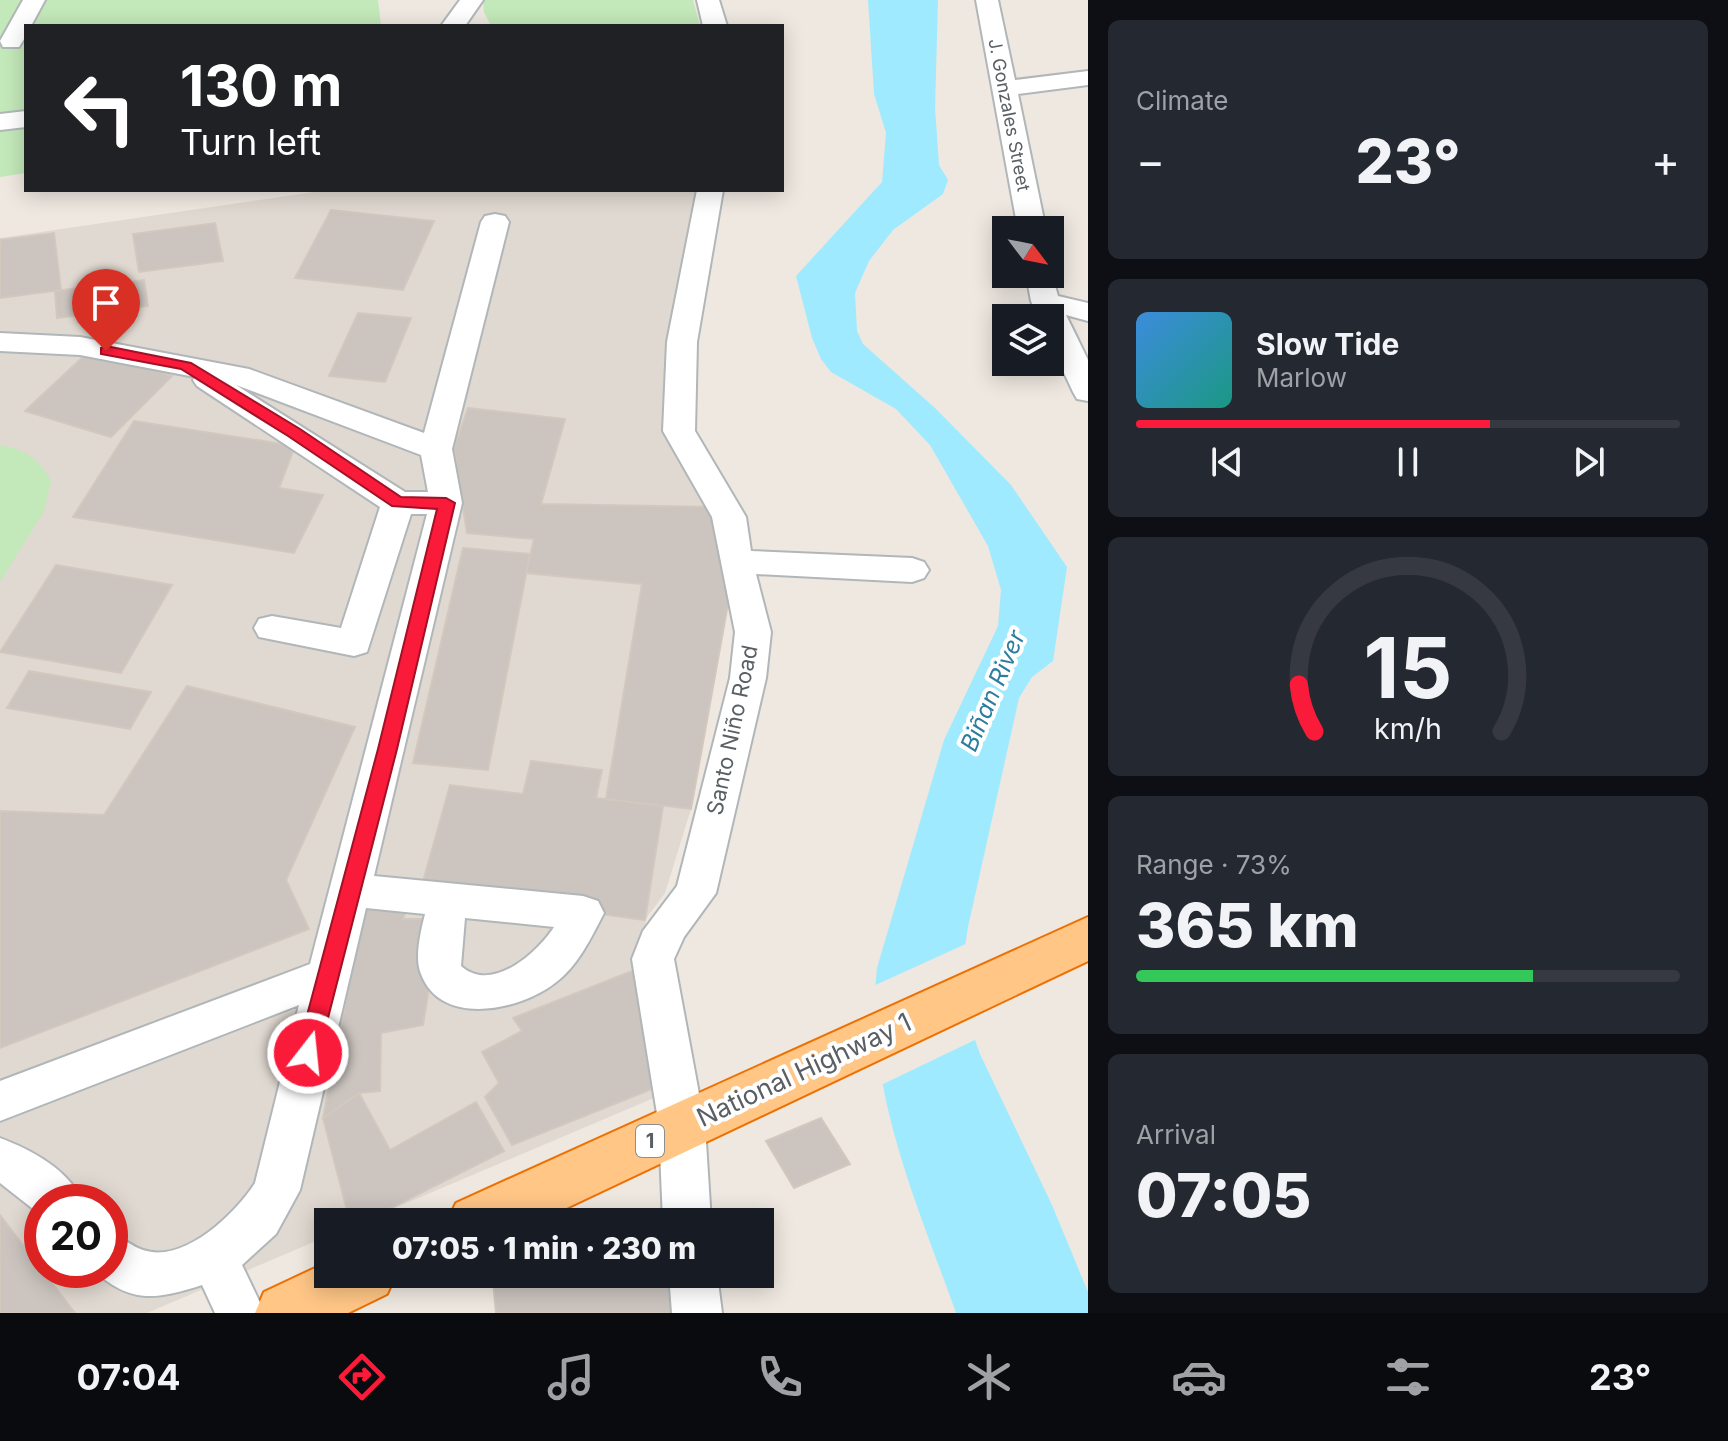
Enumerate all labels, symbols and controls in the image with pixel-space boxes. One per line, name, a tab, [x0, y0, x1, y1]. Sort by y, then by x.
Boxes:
street label: J. Gonzales Street	[984, 37, 1035, 193]
text: 130 m	[180, 52, 342, 120]
icon: left	[48, 56, 152, 160]
text: Climate	[1136, 85, 1228, 116]
text: Turn left	[180, 120, 321, 164]
text: 23°	[1355, 125, 1461, 197]
text: −	[1136, 134, 1165, 188]
text: +	[1651, 134, 1680, 188]
north arrow	[992, 216, 1064, 288]
map controls	[992, 216, 1064, 376]
pin	[72, 269, 140, 351]
icon: arrive	[84, 281, 128, 325]
button: layers	[992, 304, 1064, 376]
text: Slow Tide	[1256, 326, 1399, 362]
text: Marlow	[1256, 362, 1347, 393]
icon: previous	[1205, 440, 1249, 484]
icon: pause	[1386, 440, 1430, 484]
icon: next	[1567, 440, 1611, 484]
text: 15	[1363, 617, 1453, 718]
water label: Biñan River	[954, 625, 1031, 756]
street label: Santo Niño Road	[701, 643, 763, 817]
text: km/h	[1374, 712, 1442, 747]
text: Range · 73%	[1136, 849, 1292, 880]
text: 365 km	[1136, 889, 1359, 961]
street label: National Highway 1	[692, 1006, 916, 1133]
position arrow	[266, 1011, 350, 1095]
text: Arrival	[1136, 1119, 1216, 1150]
road number: 1	[636, 1125, 664, 1157]
text: 07:05	[1136, 1159, 1311, 1231]
speed limit sign: 20	[24, 1184, 128, 1288]
text: 07:05 · 1 min · 230 m	[392, 1230, 696, 1266]
icon: directions	[334, 1349, 390, 1405]
icon: music	[543, 1349, 599, 1405]
icon: phone	[752, 1349, 808, 1405]
icon: climate	[961, 1349, 1017, 1405]
icon: car	[1171, 1349, 1227, 1405]
icon: filters	[1380, 1349, 1436, 1405]
text: 07:04	[77, 1355, 181, 1399]
text: 23°	[1589, 1355, 1651, 1399]

